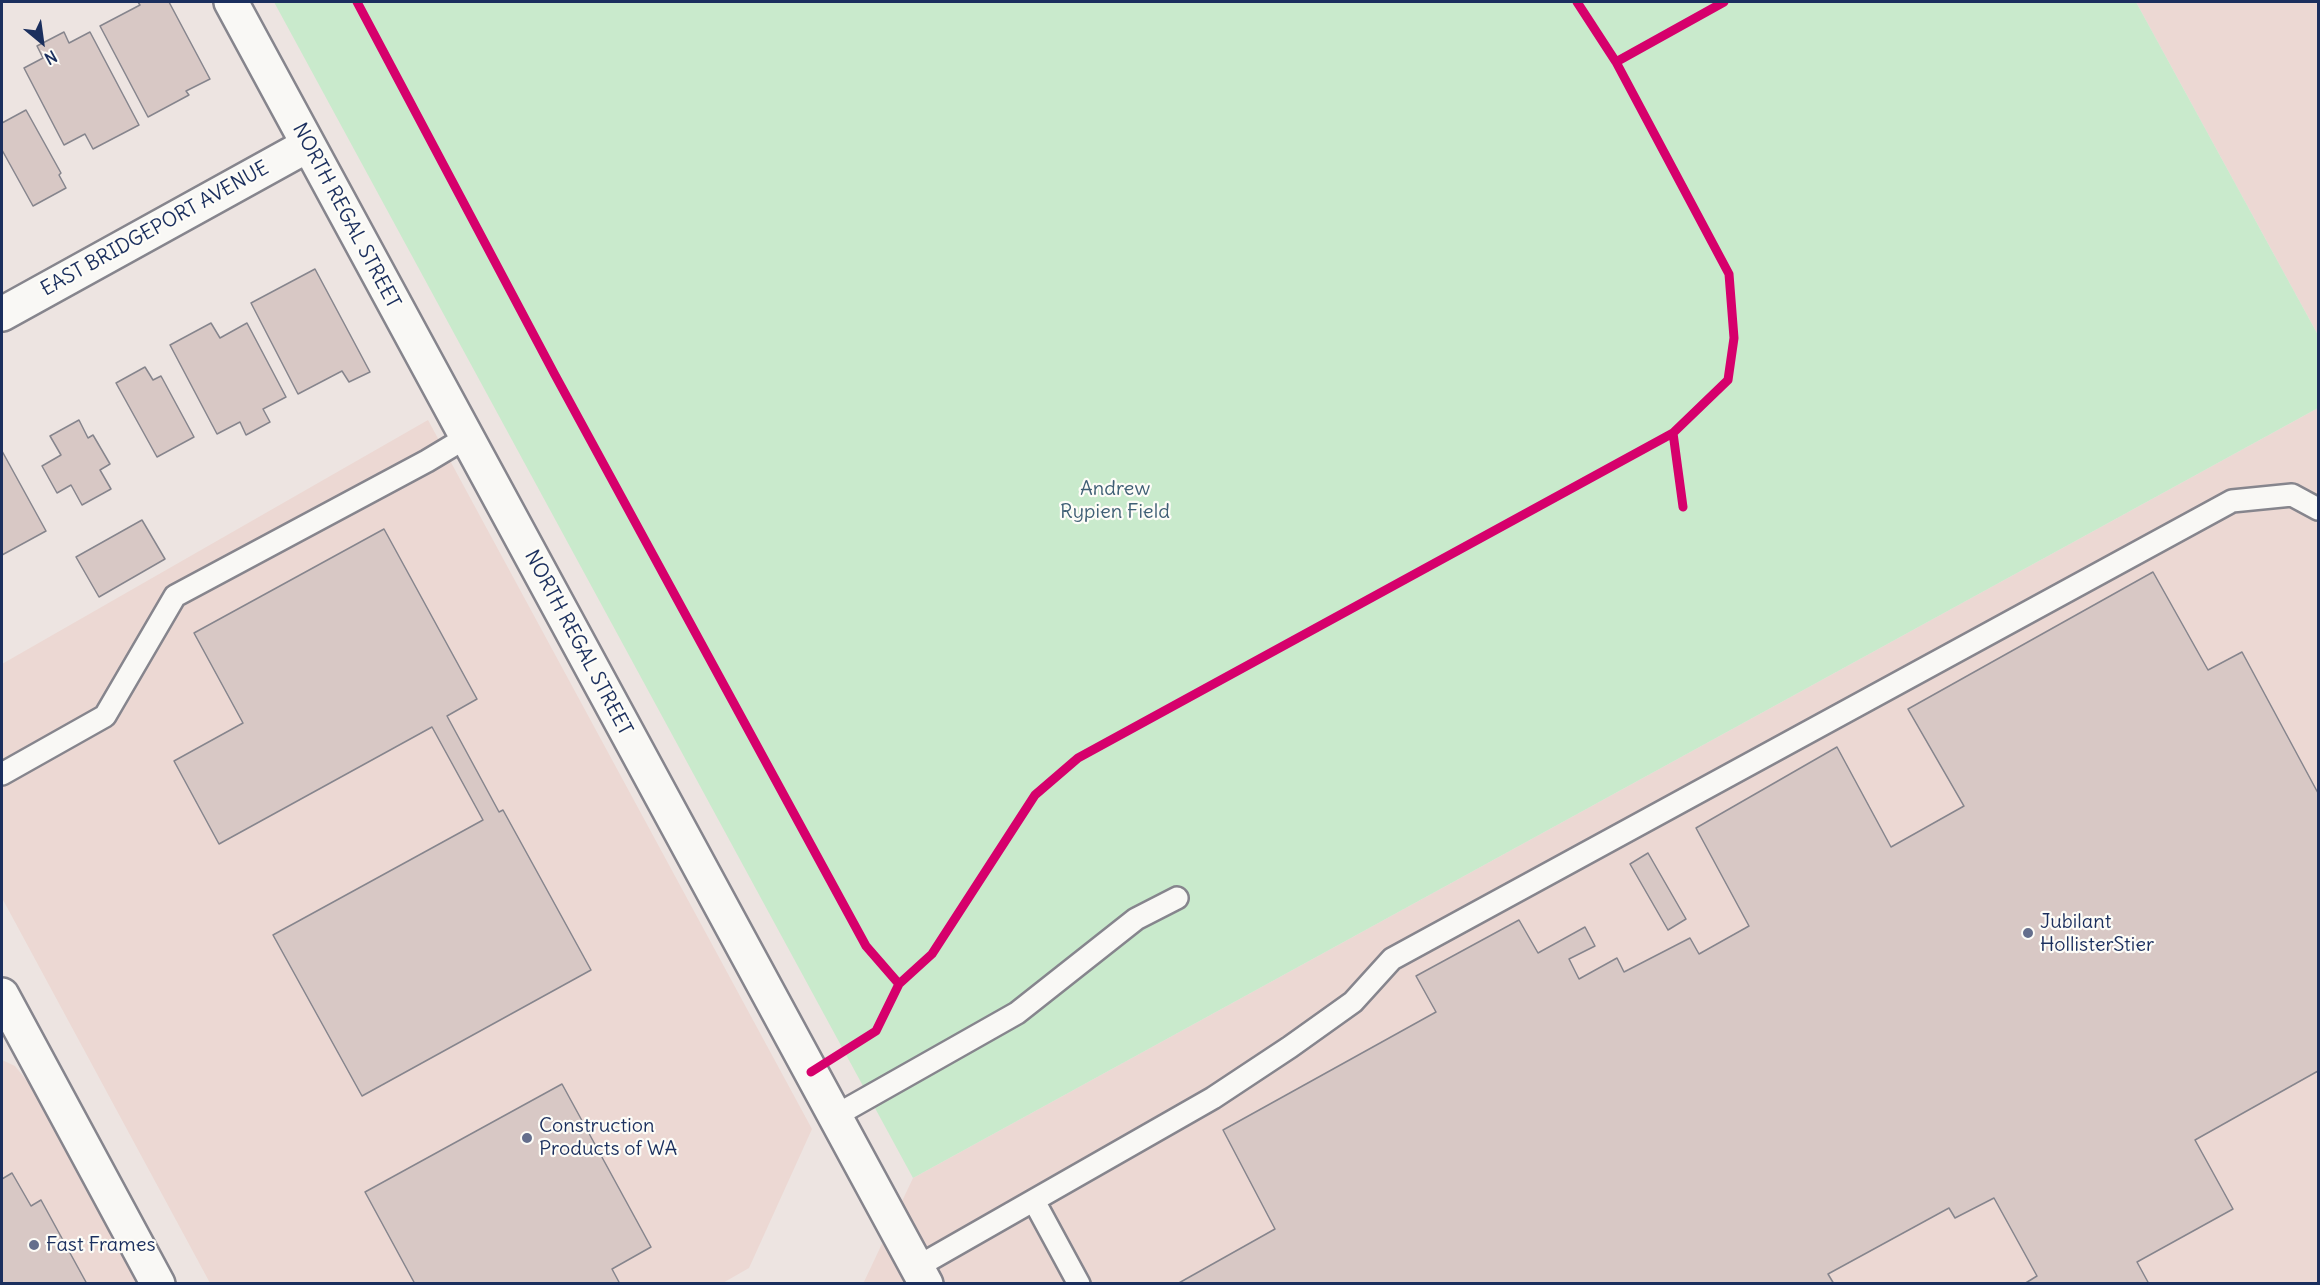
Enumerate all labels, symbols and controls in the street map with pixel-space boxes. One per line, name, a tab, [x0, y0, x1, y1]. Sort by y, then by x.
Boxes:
north arrow	[12, 12, 72, 72]
text: N	[41, 46, 60, 69]
street label: NORTH REGAL STREET	[287, 119, 405, 313]
street label: EAST BRIDGEPORT AVENUE	[37, 156, 273, 302]
park label: Andrew Rypien Field	[1060, 477, 1170, 524]
street label: NORTH REGAL STREET	[519, 546, 637, 740]
place label: Jubilant HollisterStier	[2040, 910, 2154, 957]
marker: Jubilant HollisterStier	[2021, 926, 2035, 940]
place label: Construction Products of WA	[539, 1114, 677, 1161]
marker: Construction Products of WA	[520, 1131, 534, 1145]
place label: Fast Frames	[46, 1233, 156, 1257]
marker: Fast Frames	[27, 1238, 41, 1252]

